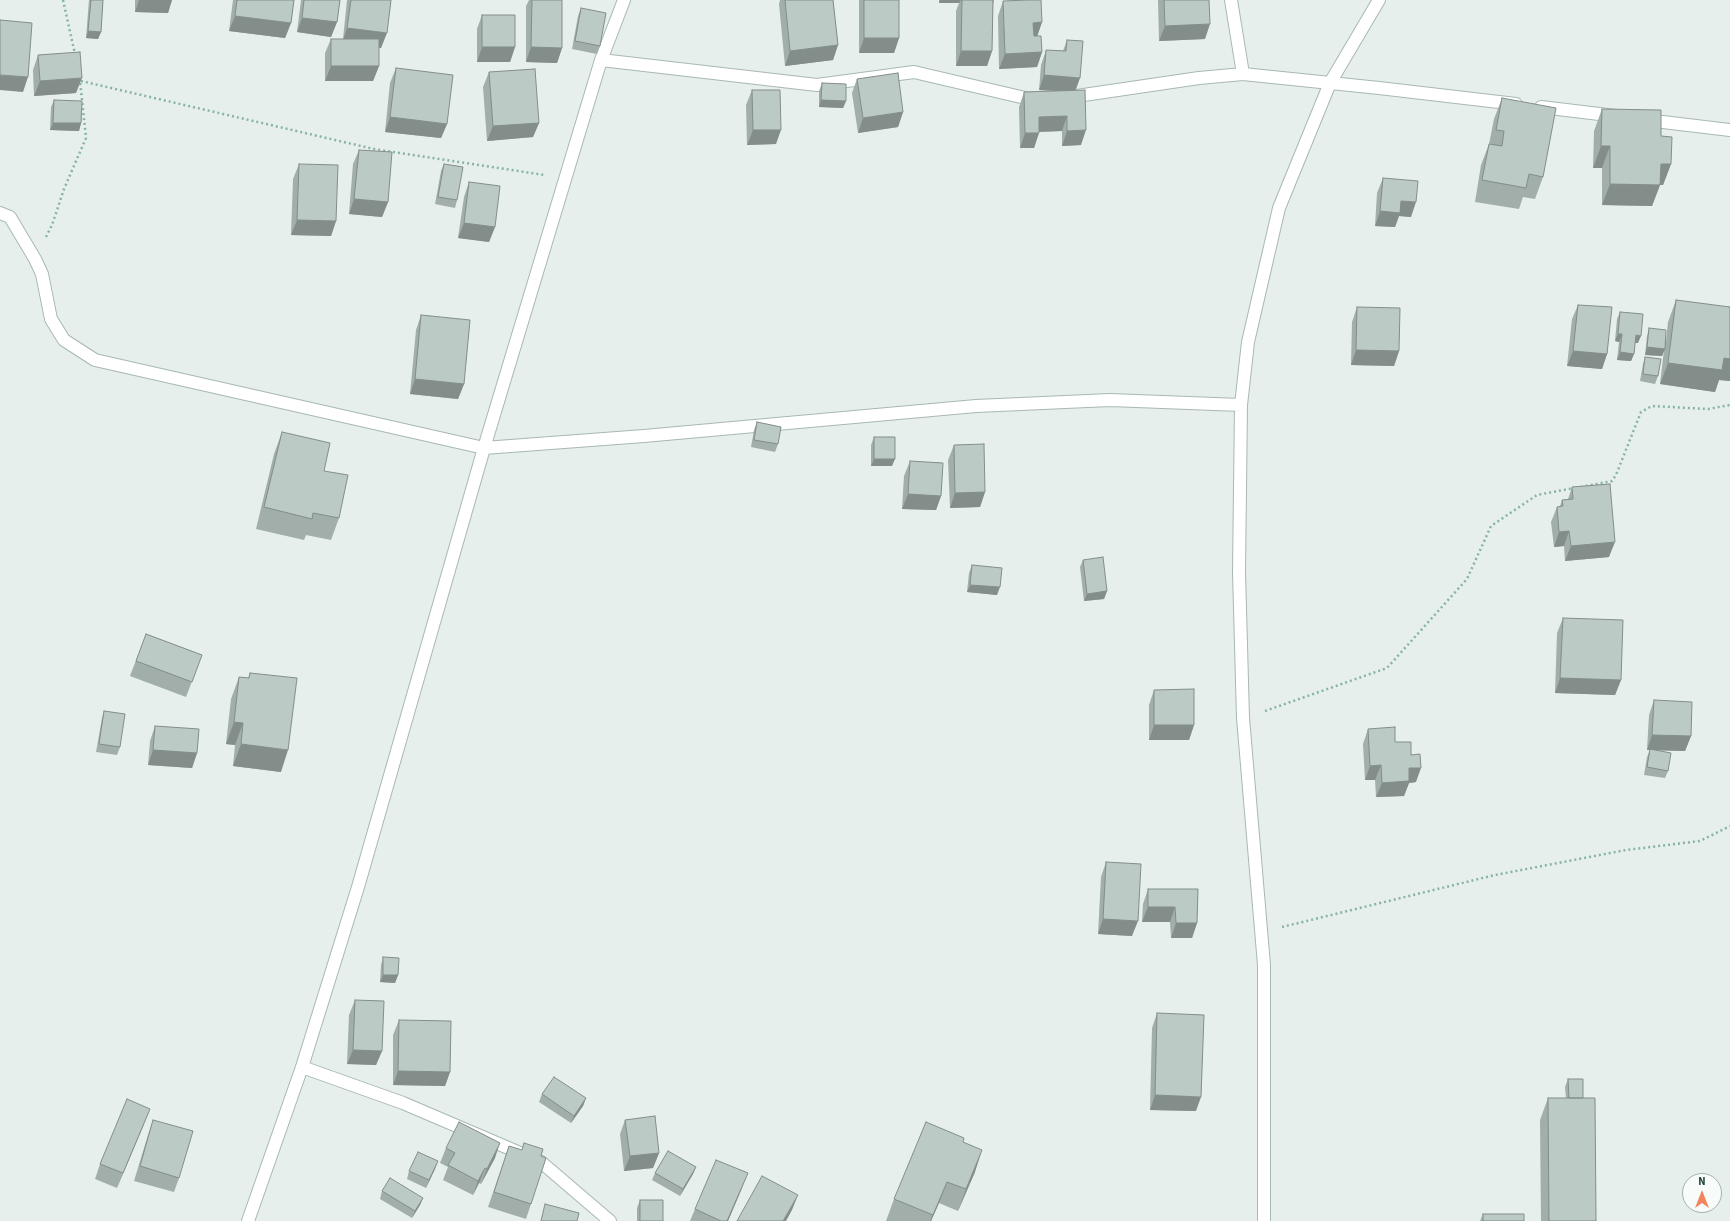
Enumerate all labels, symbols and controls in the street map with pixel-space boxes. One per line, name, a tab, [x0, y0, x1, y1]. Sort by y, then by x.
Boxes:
north arrow	[1682, 1173, 1722, 1213]
text: N	[1698, 1174, 1706, 1189]

